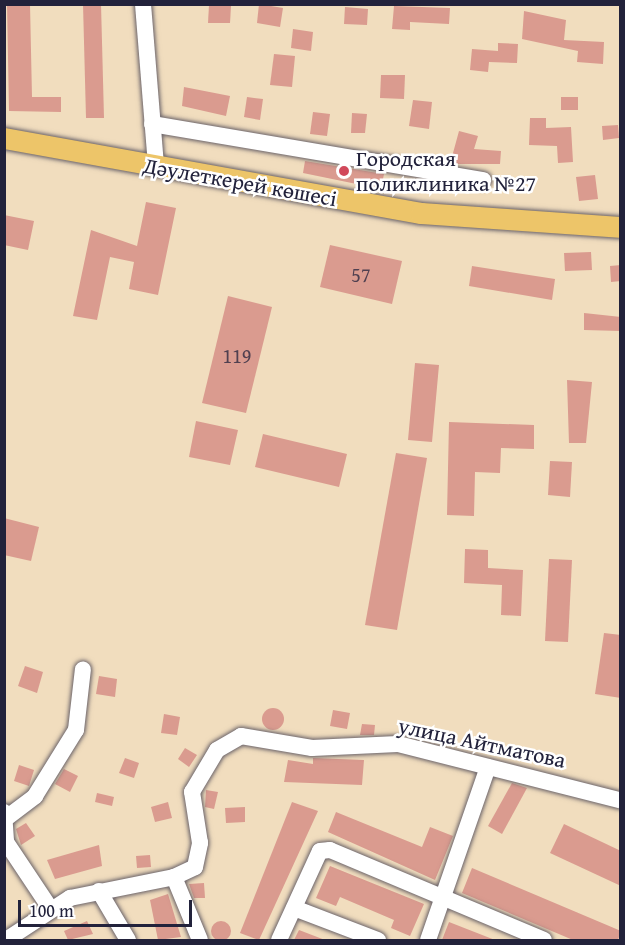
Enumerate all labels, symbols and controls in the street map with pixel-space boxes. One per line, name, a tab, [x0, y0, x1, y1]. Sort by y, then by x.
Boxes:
place label: Городская поликлиника №27	[356, 145, 536, 196]
street label: Дәулеткерей көшесі	[141, 152, 339, 212]
marker: Городская поликлиника №27	[337, 164, 351, 178]
house number: 57	[351, 262, 371, 286]
house number: 119	[223, 343, 251, 367]
street label: улица Айтматова	[396, 712, 568, 774]
scale bar	[21, 888, 195, 926]
text: 100 m	[29, 897, 74, 924]

